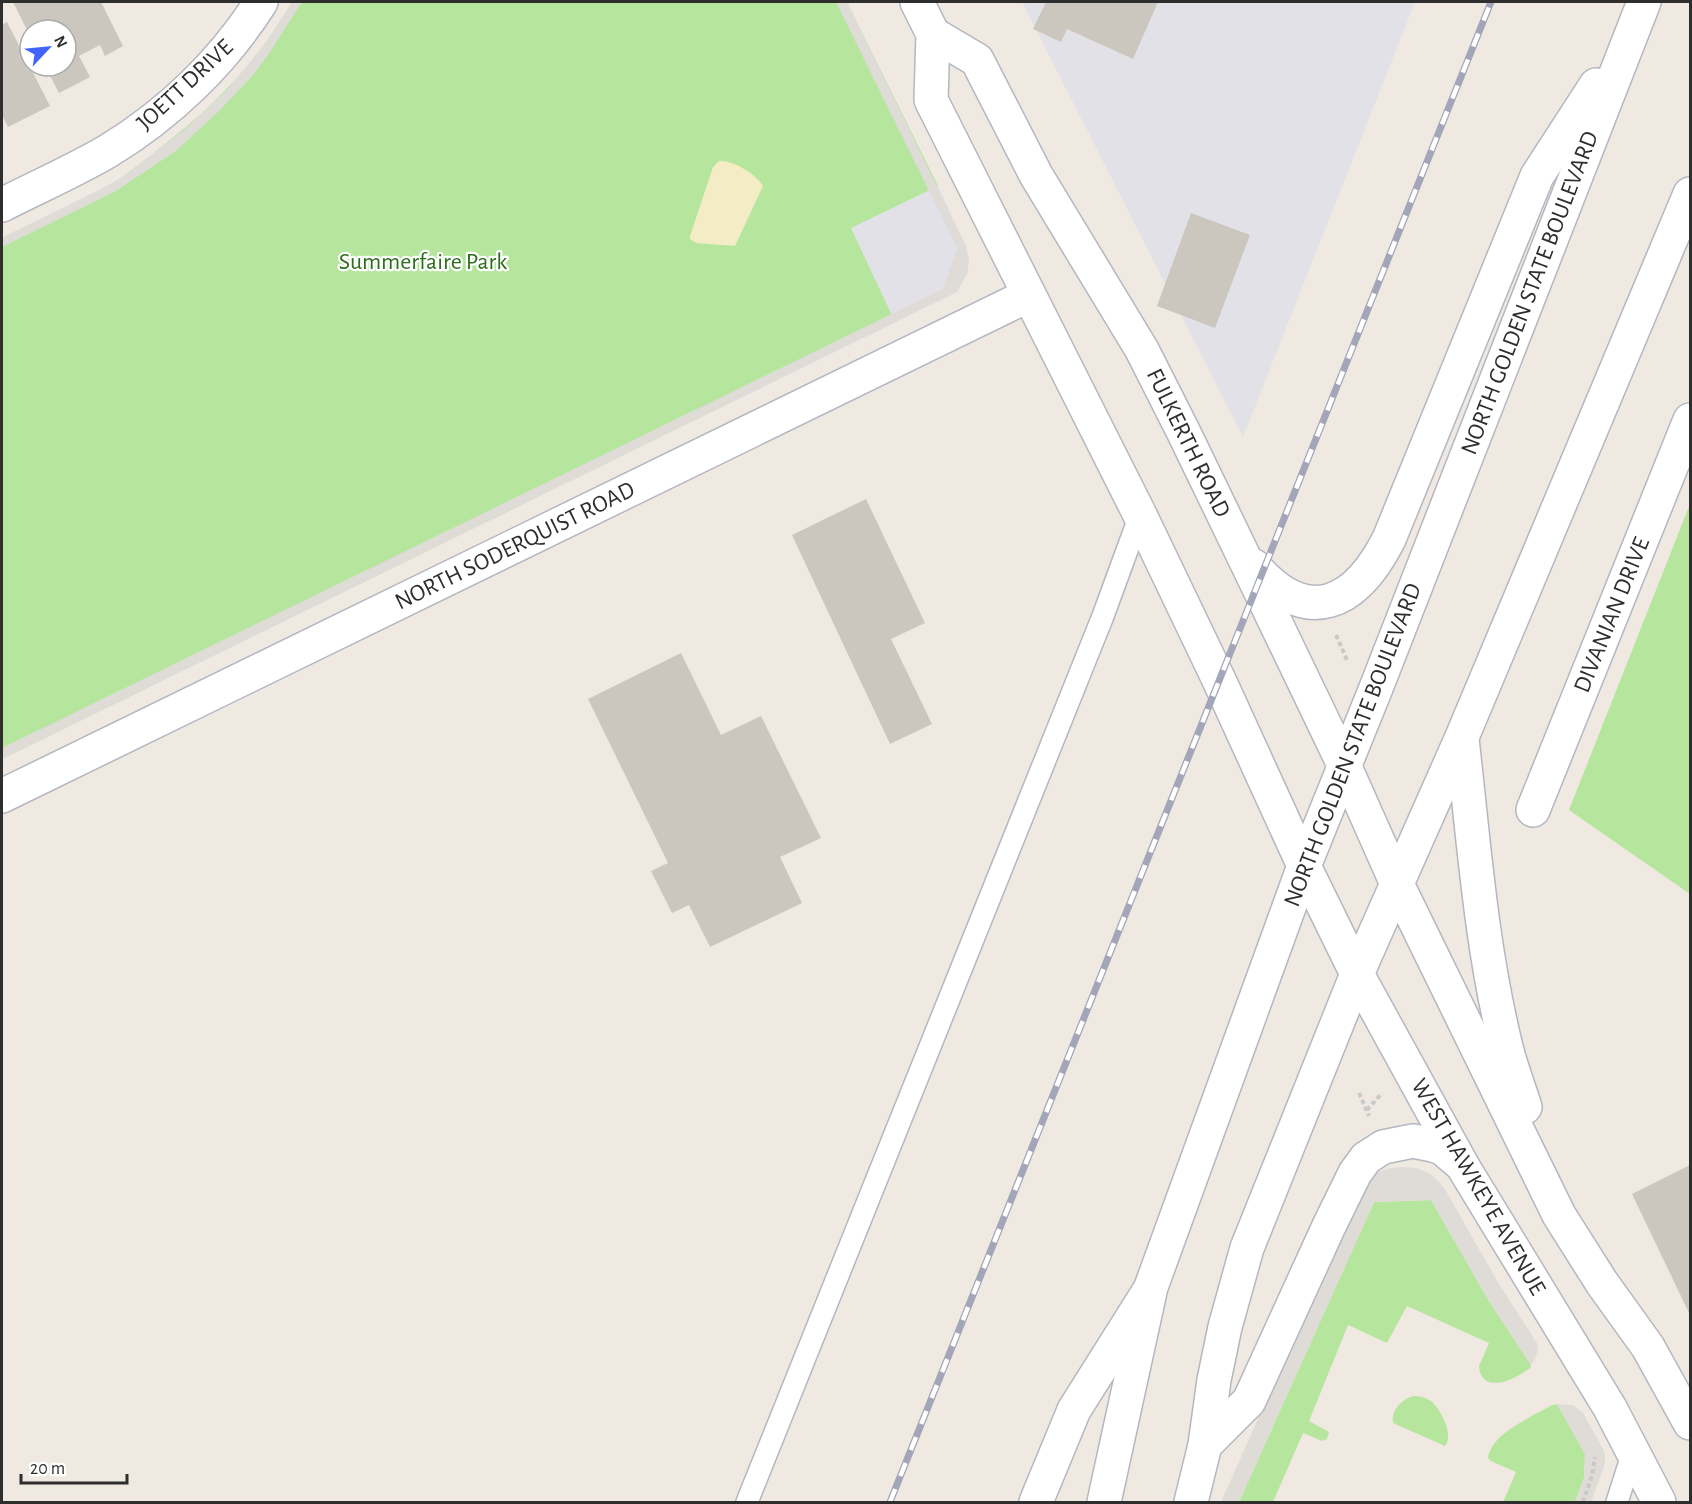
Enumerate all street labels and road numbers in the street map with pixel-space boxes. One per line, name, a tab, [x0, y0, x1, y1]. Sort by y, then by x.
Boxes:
street label: JOETT DRIVE	[132, 35, 238, 135]
street label: NORTH GOLDEN STATE BOULEVARD	[1457, 128, 1603, 458]
street label: FULKERTH ROAD	[1142, 365, 1234, 521]
street label: NORTH SODERQUIST ROAD	[391, 477, 639, 615]
street label: DIVANIAN DRIVE	[1570, 533, 1654, 696]
street label: NORTH GOLDEN STATE BOULEVARD	[1280, 580, 1426, 910]
street label: WEST HAWKEYE AVENUE	[1406, 1075, 1550, 1300]

